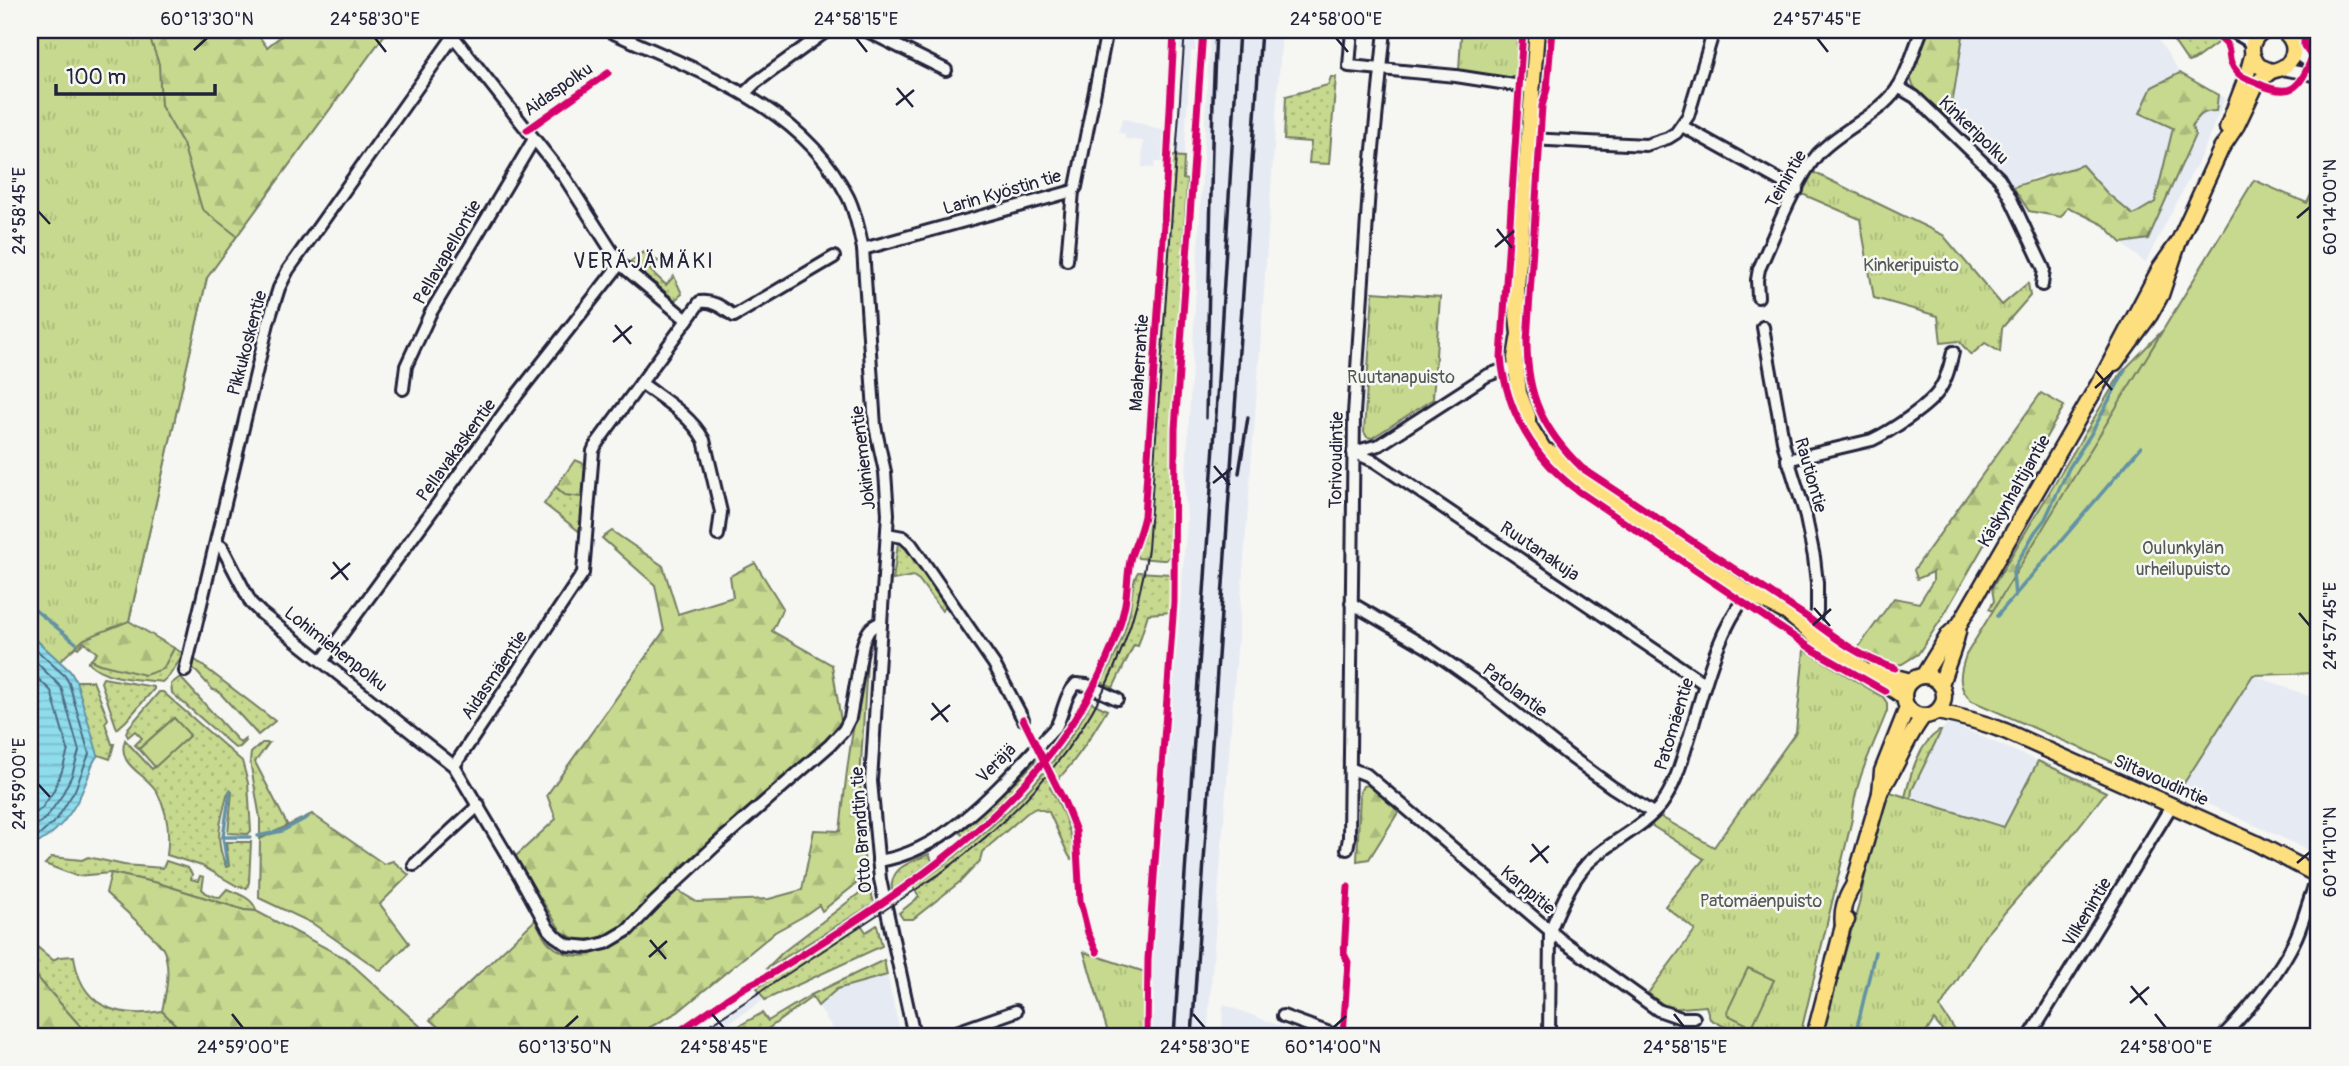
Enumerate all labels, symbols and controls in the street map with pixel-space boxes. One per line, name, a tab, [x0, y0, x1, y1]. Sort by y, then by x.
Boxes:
text: 60°13'30"N	[160, 8, 254, 31]
text: 24°58'30"E	[330, 8, 420, 31]
text: 24°58'15"E	[814, 8, 898, 31]
text: 24°58'00"E	[1290, 8, 1382, 31]
text: 24°57'45"E	[1773, 8, 1861, 31]
scale bar	[56, 52, 215, 96]
street label: Aidaspolku	[519, 57, 597, 122]
text: 100 m	[66, 64, 126, 91]
street label: Kinkeripolku	[1934, 91, 2014, 170]
street label: Teinintie	[1761, 146, 1812, 212]
text: 60°14'00"N	[2319, 159, 2342, 255]
street label: Larin Kyöstin tie	[940, 165, 1064, 220]
text: 24°58'45"E	[8, 167, 31, 255]
street label: Pellavapellontie	[408, 196, 487, 309]
district label: VERÄJÄMÄKI	[573, 248, 715, 275]
park label: Kinkeripuisto	[1863, 254, 1959, 277]
street label: Pikkukoskentie	[222, 288, 273, 398]
street label: Maaherrantie	[1125, 314, 1154, 412]
park label: Ruutanapuisto	[1347, 366, 1455, 389]
street label: Pellavakaskentie	[411, 394, 501, 506]
street label: Jokiniementie	[846, 404, 881, 511]
street label: Torivoudintie	[1324, 411, 1349, 509]
street label: Käskynhaltijantie	[1973, 431, 2056, 552]
street label: Rautiontie	[1789, 435, 1832, 515]
street label: Ruutanakuja	[1495, 516, 1584, 586]
park label: Oulunkylän urheilupuisto	[2135, 537, 2231, 581]
text: 24°57'45"E	[2319, 582, 2342, 670]
street label: Lohimiehenpolku	[279, 602, 392, 697]
street label: Aidasmäentie	[456, 626, 533, 724]
street label: Patolantie	[1478, 659, 1552, 722]
street label: Patomäentie	[1649, 675, 1700, 773]
text: 24°59'00"E	[8, 738, 31, 830]
street label: Veräjä	[971, 738, 1021, 788]
street label: Siltavoudintie	[2110, 749, 2212, 812]
street label: Otto Brandtin tie	[846, 766, 877, 894]
text: 60°14'10"N	[2319, 807, 2342, 897]
street label: Karppitie	[1495, 861, 1560, 920]
street label: Vilkenintie	[2058, 873, 2117, 951]
park label: Patomäenpuisto	[1700, 890, 1823, 913]
text: 24°59'00"E	[197, 1036, 289, 1059]
text: 60°13'50"N	[519, 1036, 611, 1059]
text: 24°58'45"E	[680, 1036, 768, 1059]
text: 24°58'30"E	[1160, 1036, 1250, 1059]
text: 60°14'00"N	[1285, 1036, 1381, 1059]
text: 24°58'15"E	[1643, 1036, 1727, 1059]
text: 24°58'00"E	[2120, 1036, 2212, 1059]

